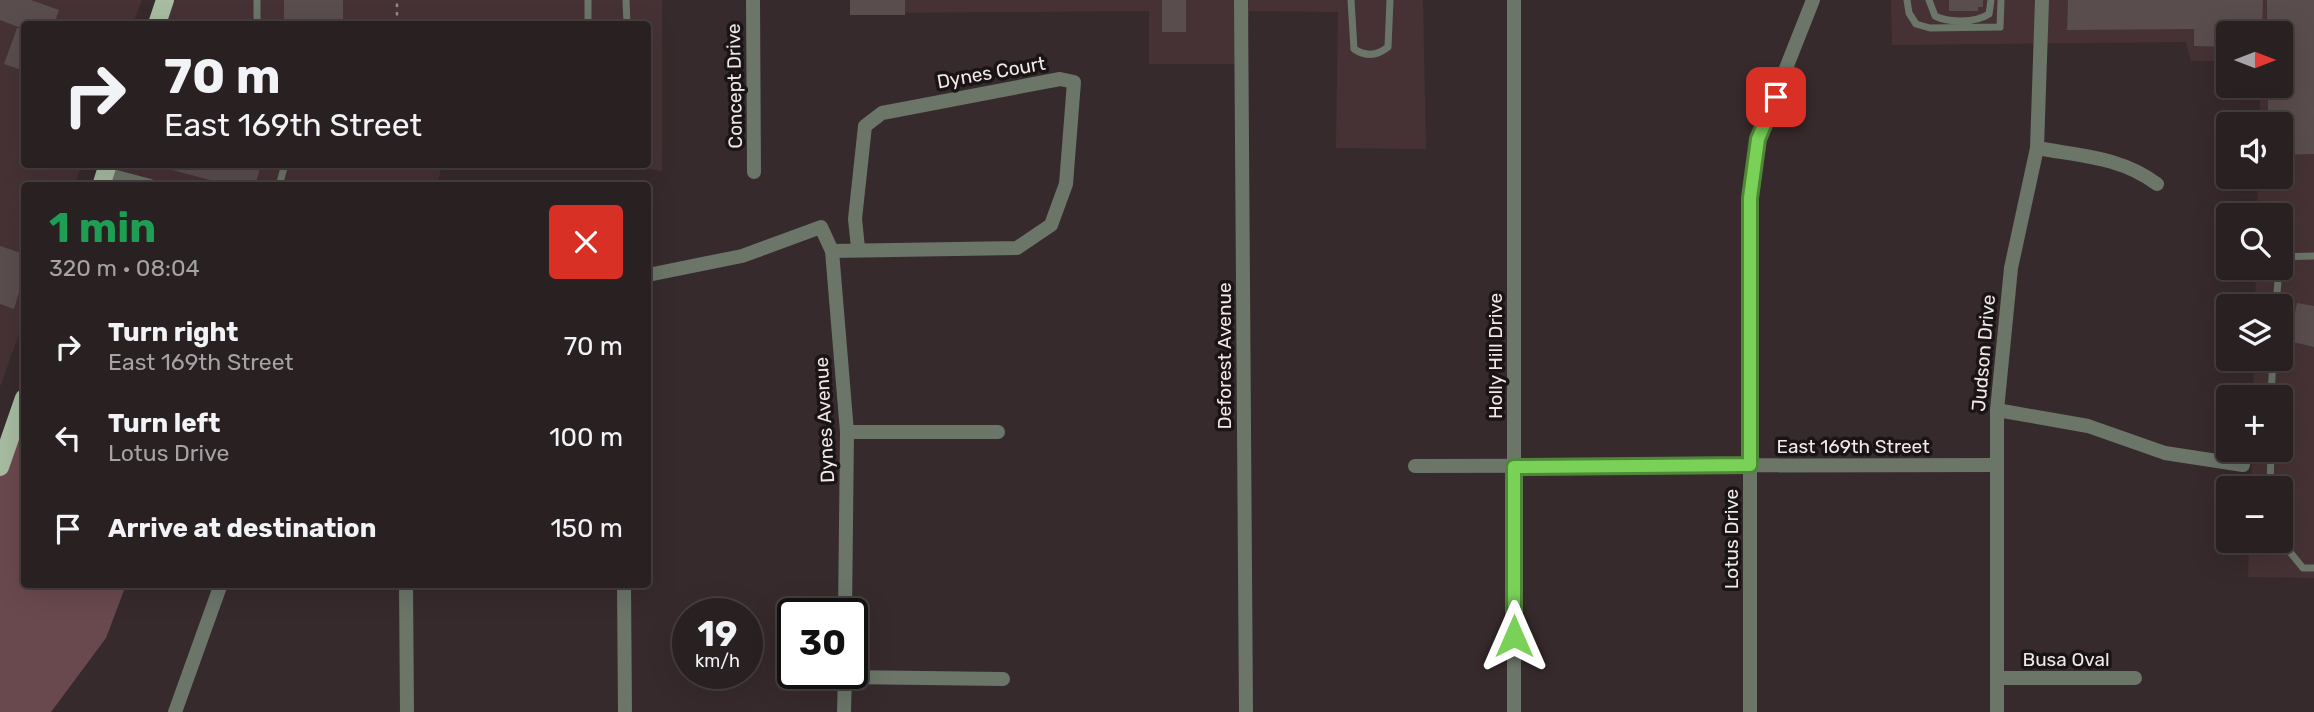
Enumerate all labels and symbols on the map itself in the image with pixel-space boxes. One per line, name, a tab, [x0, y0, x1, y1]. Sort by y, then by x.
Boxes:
north arrow	[2216, 21, 2292, 98]
street label: Concept Drive	[722, 23, 747, 149]
street label: Dynes Court	[935, 52, 1048, 93]
pin	[1746, 67, 1806, 127]
street label: Deforest Avenue	[1213, 282, 1236, 430]
street label: Holly Hill Drive	[1484, 293, 1507, 419]
street label: Judson Drive	[1967, 294, 2000, 412]
street label: Dynes Avenue	[810, 356, 839, 484]
street label: East 169th Street	[1776, 435, 1930, 458]
street label: Lotus Drive	[1720, 489, 1743, 589]
speed limit sign: 30	[777, 598, 868, 689]
position arrow	[1477, 599, 1551, 673]
street label: Busa Oval	[2022, 648, 2110, 671]

